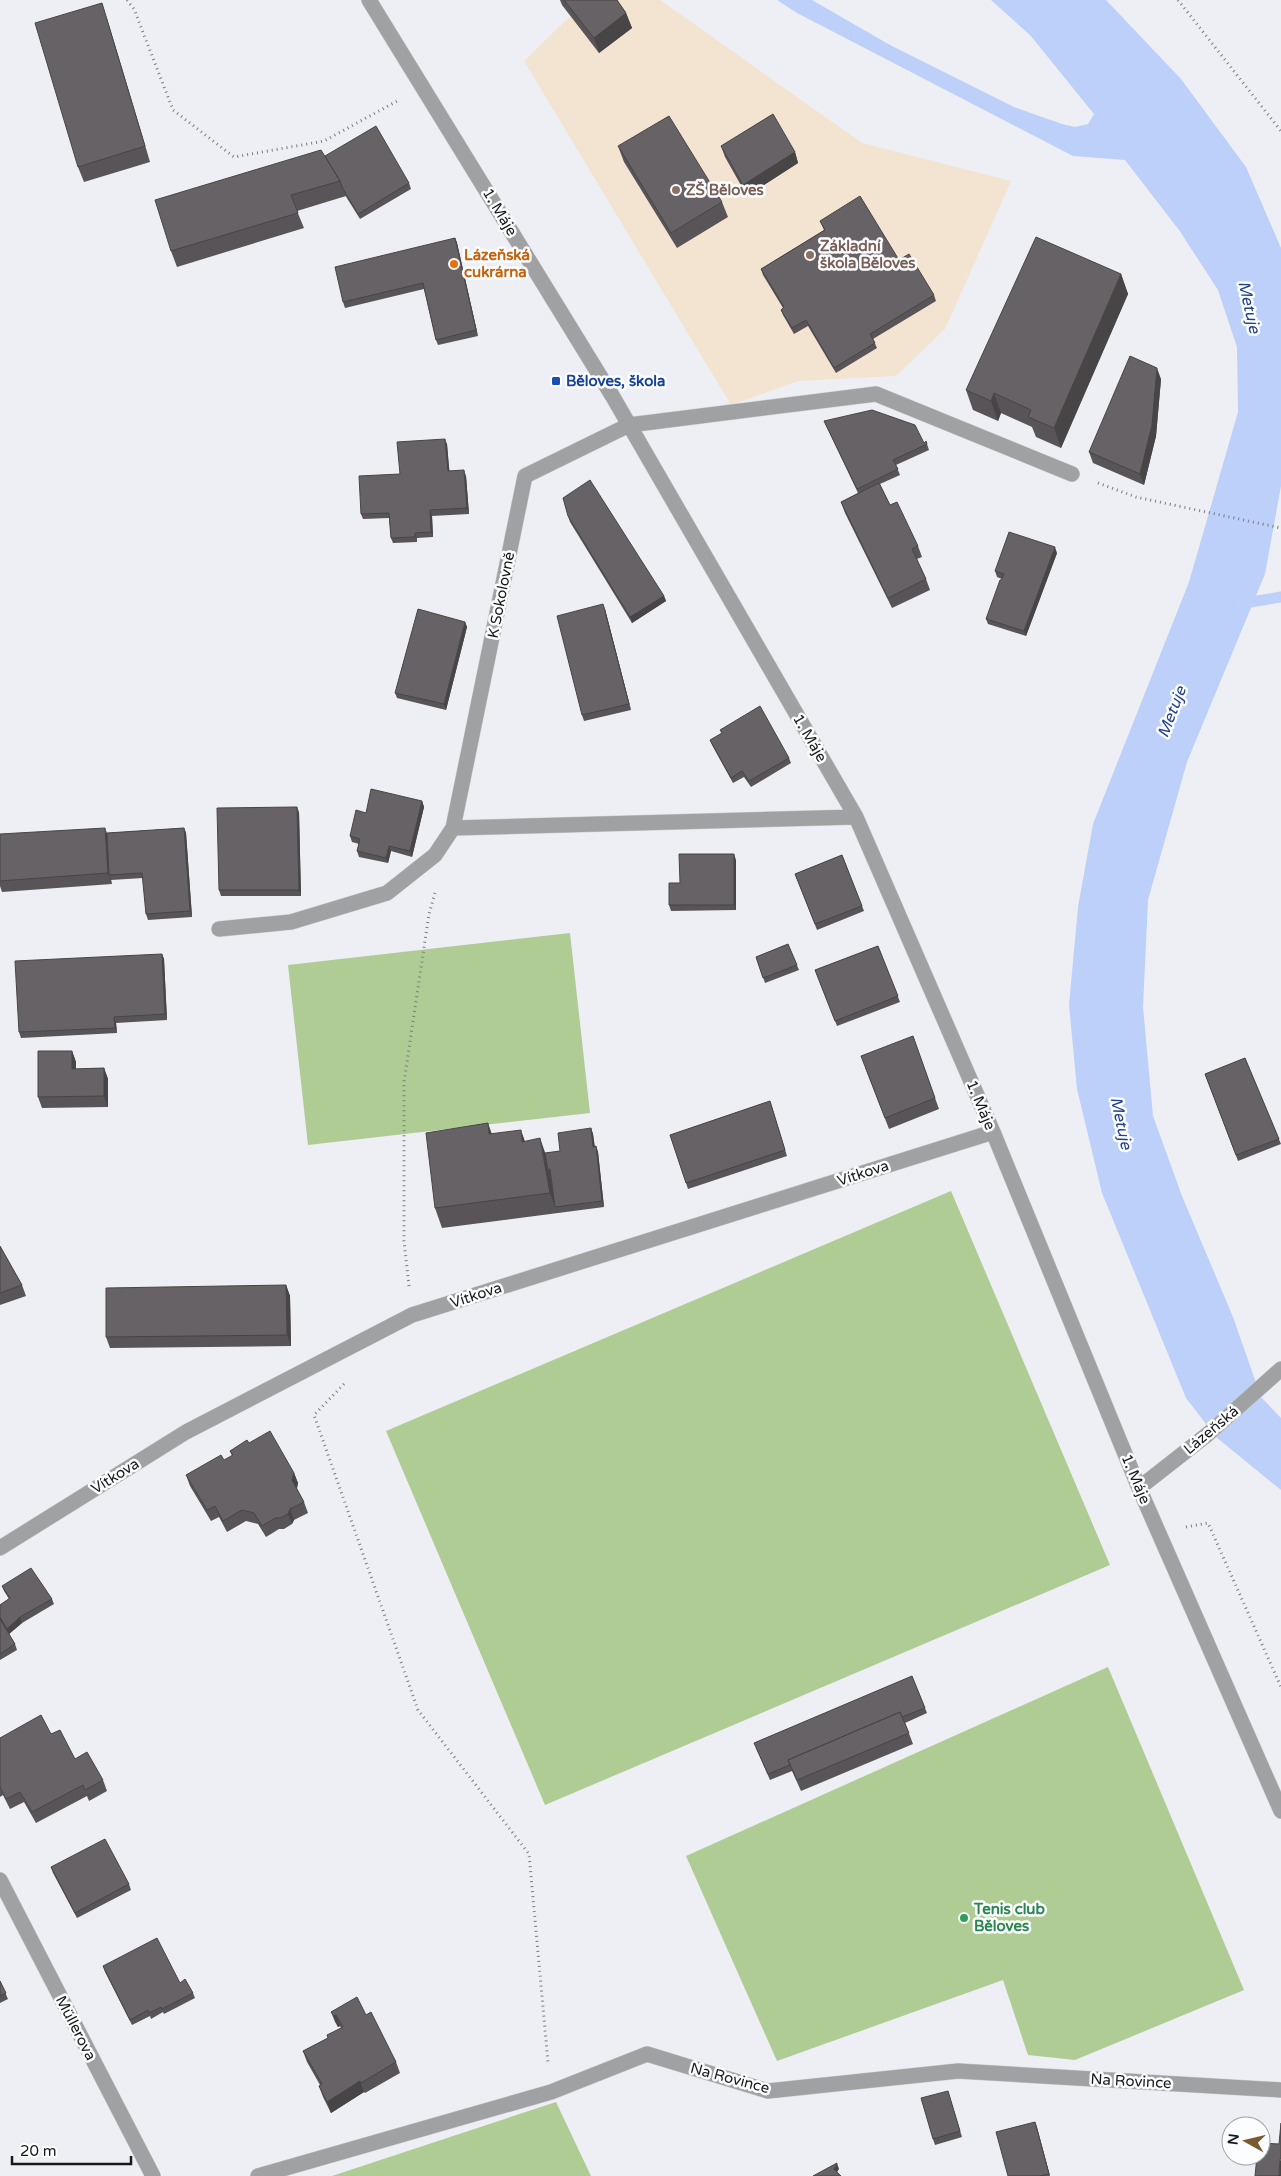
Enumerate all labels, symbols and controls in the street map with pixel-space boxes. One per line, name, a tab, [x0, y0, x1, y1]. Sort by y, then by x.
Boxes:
place label: ZŠ Běloves	[686, 181, 764, 199]
marker: ZŠ Běloves	[670, 184, 682, 196]
street label: 1. Máje	[479, 185, 521, 239]
place label: Základní škola Běloves	[820, 237, 916, 272]
place label: Lázeňská cukrárna	[464, 246, 530, 281]
marker: Základní škola Běloves	[804, 249, 816, 261]
marker: Lázeňská cukrárna	[448, 258, 460, 270]
water label: Metuje	[1233, 279, 1265, 336]
place label: Běloves, škola	[566, 372, 665, 390]
marker: Běloves, škola	[550, 375, 562, 387]
street label: K Sokolovně	[484, 550, 518, 640]
water label: Metuje	[1153, 683, 1191, 740]
street label: 1. Máje	[789, 711, 831, 765]
street label: 1. Máje	[962, 1077, 1000, 1133]
water label: Metuje	[1106, 1095, 1137, 1152]
street label: Vítkova	[835, 1156, 891, 1190]
street label: Vítkova	[448, 1278, 504, 1312]
street label: Lázeňská	[1180, 1402, 1242, 1458]
street label: 1. Máje	[1117, 1451, 1155, 1507]
street label: Vítkova	[88, 1454, 142, 1498]
place label: Tenis club Běloves	[973, 1900, 1046, 1935]
marker: Tenis club Běloves	[958, 1912, 970, 1924]
street label: Müllerova	[52, 1993, 100, 2063]
street label: Na Rovince	[688, 2059, 772, 2097]
street label: Na Rovince	[1090, 2070, 1172, 2092]
north arrow	[1221, 2116, 1271, 2166]
text: N	[1224, 2133, 1243, 2146]
scale bar	[12, 2134, 131, 2166]
text: 20 m	[20, 2142, 57, 2160]

